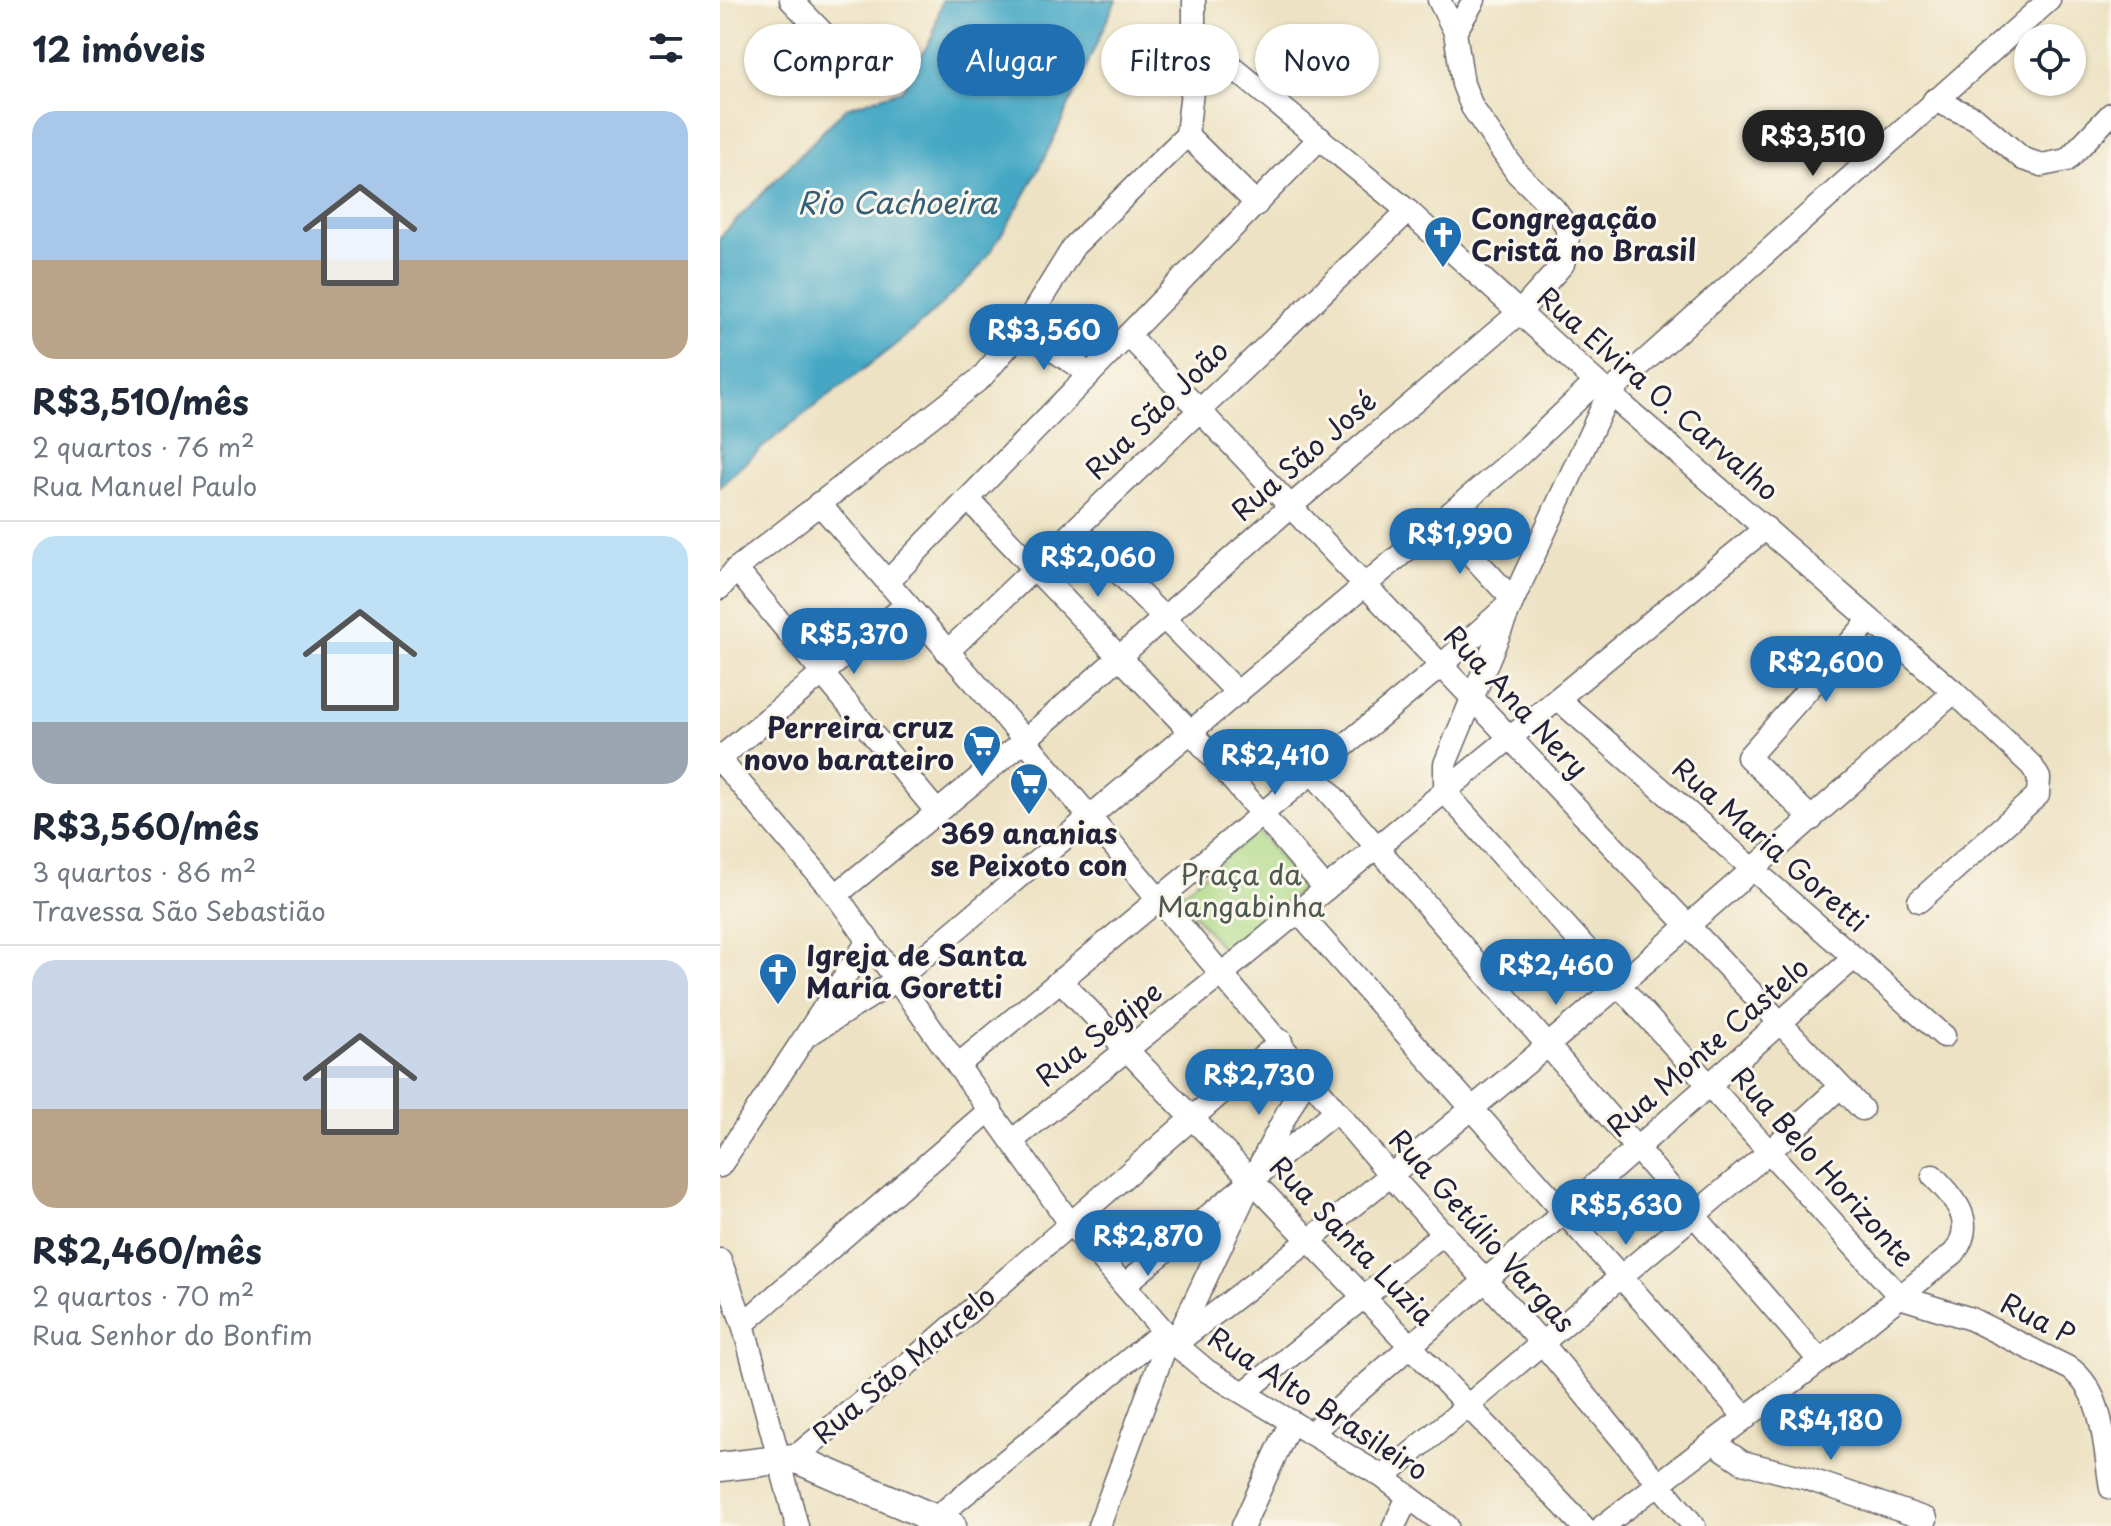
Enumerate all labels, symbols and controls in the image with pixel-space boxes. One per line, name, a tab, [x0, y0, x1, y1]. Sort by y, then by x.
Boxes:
text: 12 imóveis	[32, 22, 206, 74]
chip: Comprar	[744, 24, 921, 96]
chip: Alugar	[937, 24, 1085, 96]
chip: Filtros	[1101, 24, 1239, 96]
chip: Novo	[1255, 24, 1379, 96]
map controls	[2014, 24, 2086, 96]
button: locate	[2014, 24, 2086, 96]
icon: filters	[644, 26, 688, 70]
pin: R$3,510	[1739, 110, 1887, 178]
text: R$3,510	[1760, 116, 1866, 155]
icon: home	[288, 163, 432, 307]
water label: Rio Cachoeira	[797, 179, 998, 224]
place label: Congregação Cristã no Brasil	[1471, 196, 1696, 271]
church icon: Congregação Cristã no Brasil	[1422, 214, 1464, 269]
street label: Rua Elvira O. Carvalho	[1528, 275, 1790, 510]
pin: R$3,560	[970, 304, 1118, 372]
text: R$3,560	[987, 310, 1101, 349]
street label: Rua São João	[1074, 329, 1238, 489]
text: R$3,510/mês	[32, 375, 249, 427]
street label: Rua São José	[1221, 379, 1385, 530]
text: 2 quartos · 76 m²	[32, 427, 255, 466]
text: Rua Manuel Paulo	[32, 466, 257, 505]
pin: R$1,990	[1386, 508, 1534, 576]
text: R$1,990	[1407, 514, 1513, 553]
pin: R$2,060	[1024, 531, 1172, 599]
text: R$2,060	[1040, 537, 1156, 576]
icon: home	[288, 588, 432, 732]
pin: R$5,370	[780, 608, 928, 676]
text: R$5,370	[800, 614, 908, 653]
street label: Rua Ana Nery	[1435, 615, 1599, 787]
pin: R$2,600	[1752, 636, 1900, 704]
text: R$2,600	[1768, 642, 1884, 681]
place label: Perreira cruz novo barateiro	[744, 705, 954, 780]
supermarket icon: Perreira cruz novo barateiro	[961, 723, 1003, 778]
pin: R$2,410	[1201, 729, 1349, 797]
text: R$2,410	[1221, 735, 1329, 774]
street label: Rua Maria Goretti	[1663, 746, 1879, 941]
supermarket icon: 369 ananias se Peixoto con	[1008, 761, 1050, 816]
text: R$3,560/mês	[32, 800, 259, 852]
place label: 369 ananias se Peixoto con	[930, 811, 1128, 886]
text: 3 quartos · 86 m²	[32, 852, 256, 891]
park label: Praça da Mangabinha	[1157, 852, 1326, 927]
text: Travessa São Sebastião	[32, 891, 326, 930]
place label: Igreja de Santa Maria Goretti	[806, 933, 1027, 1008]
pin: R$2,460	[1482, 939, 1630, 1007]
text: R$2,460	[1498, 945, 1614, 984]
street label: Rua Monte Castelo	[1596, 946, 1818, 1146]
church icon: Igreja de Santa Maria Goretti	[757, 951, 799, 1006]
street label: Rua Segipe	[1025, 970, 1171, 1096]
icon: home	[288, 1012, 432, 1156]
pin: R$2,730	[1185, 1049, 1333, 1117]
text: R$2,730	[1203, 1055, 1315, 1094]
street label: Rua Belo Horizonte	[1722, 1056, 1926, 1276]
street label: Rua Getúlio Vargas	[1380, 1119, 1586, 1341]
street label: Rua Santa Luzia	[1261, 1145, 1446, 1335]
pin: R$5,630	[1552, 1179, 1700, 1247]
text: R$5,630	[1570, 1185, 1682, 1224]
pin: R$2,870	[1074, 1210, 1222, 1278]
text: R$2,870	[1093, 1216, 1203, 1255]
text: R$2,460/mês	[32, 1224, 262, 1276]
street label: Rua São Marcelo	[802, 1274, 1004, 1454]
text: 2 quartos · 70 m²	[32, 1276, 254, 1315]
street label: Rua P	[1994, 1281, 2084, 1355]
text: Rua Senhor do Bonfim	[32, 1315, 313, 1354]
street label: Rua Alto Brasileiro	[1200, 1315, 1438, 1490]
pin: R$4,180	[1757, 1394, 1905, 1462]
text: R$4,180	[1779, 1400, 1883, 1439]

